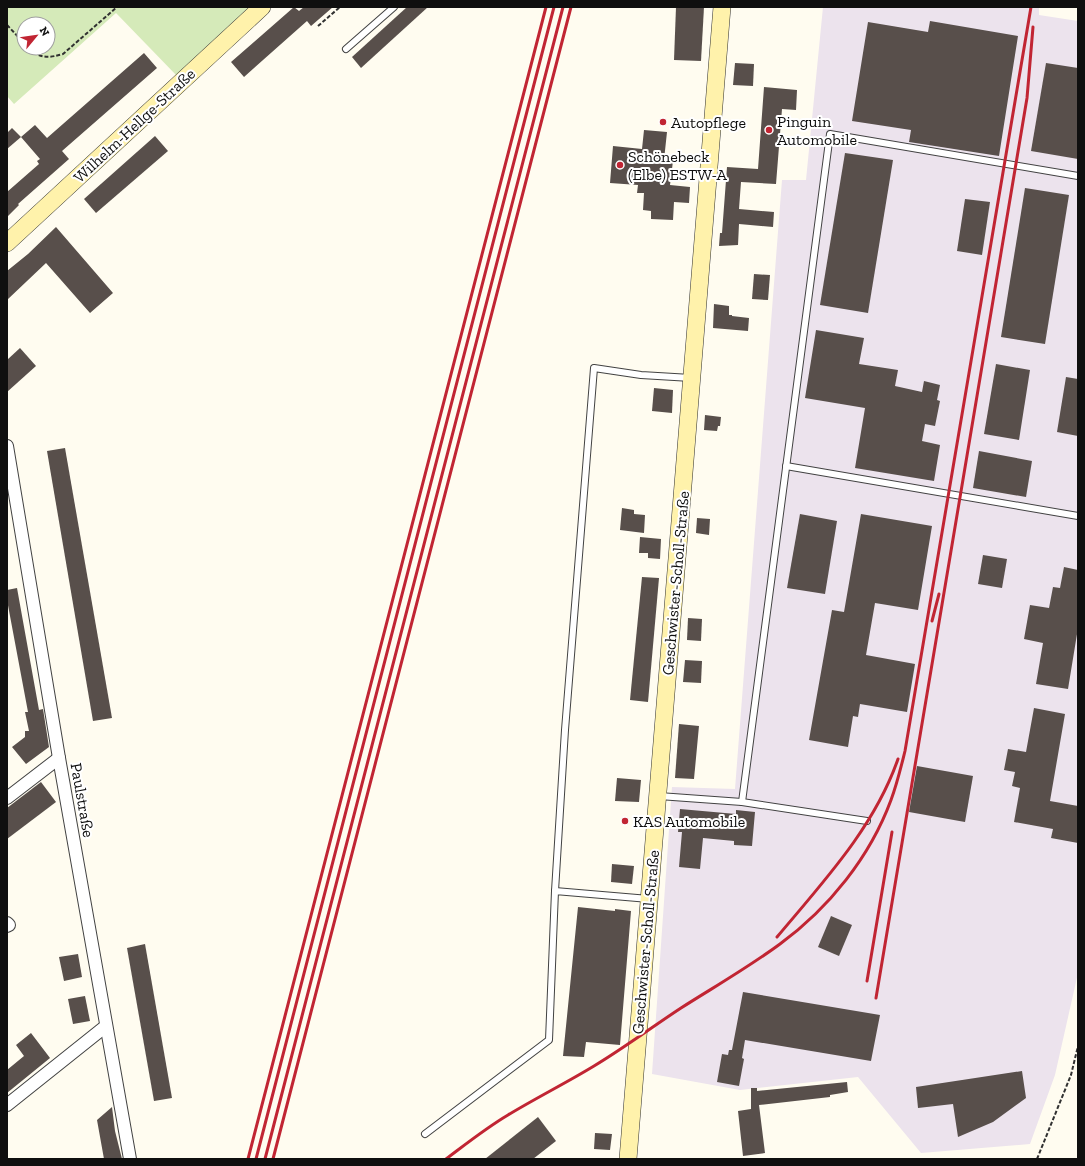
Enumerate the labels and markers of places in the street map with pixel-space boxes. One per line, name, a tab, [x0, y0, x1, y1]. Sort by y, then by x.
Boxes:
place label: Pinguin Automobile	[777, 112, 857, 149]
place label: Autopflege	[671, 113, 746, 132]
marker: Autopflege	[658, 117, 668, 127]
marker: Pinguin Automobile	[764, 125, 774, 135]
place label: Schönebeck (Elbe) ESTW-A	[628, 147, 728, 184]
marker: Schönebeck (Elbe) ESTW-A	[615, 160, 625, 170]
place label: KAS Automobile	[633, 812, 745, 831]
marker: KAS Automobile	[620, 816, 630, 826]

